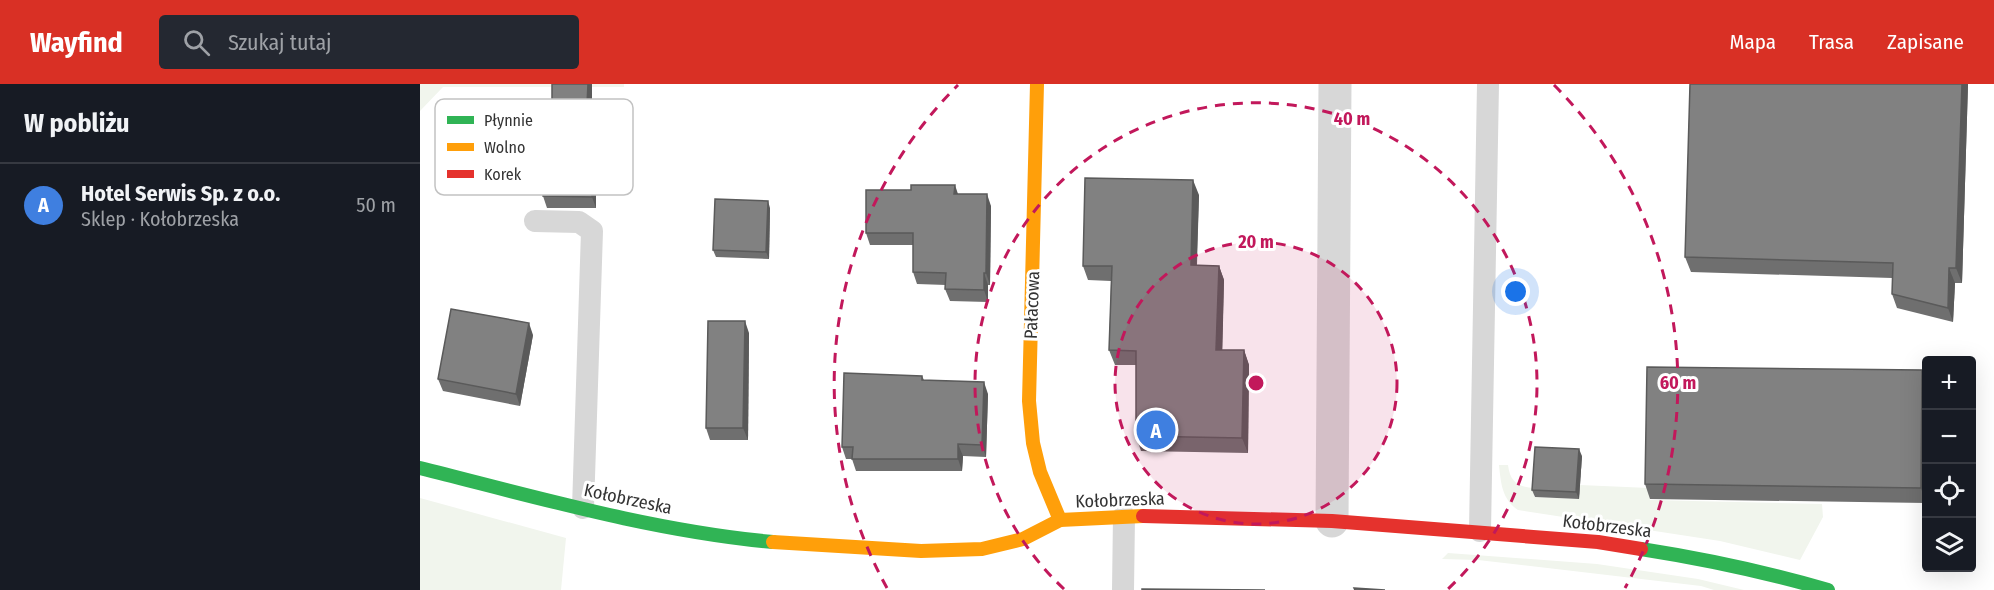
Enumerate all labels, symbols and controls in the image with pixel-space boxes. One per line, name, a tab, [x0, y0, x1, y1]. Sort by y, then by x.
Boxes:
search box	[159, 15, 579, 69]
text: Wayfind	[30, 26, 123, 59]
icon: search	[180, 26, 213, 59]
text: Szukaj tutaj	[228, 29, 332, 56]
text: Mapa	[1730, 29, 1776, 55]
text: Trasa	[1809, 29, 1854, 55]
text: Zapisane	[1887, 29, 1964, 55]
legend	[435, 99, 633, 195]
text: W pobliżu	[24, 108, 130, 139]
text: 40 m	[1334, 108, 1370, 130]
text: Płynnie	[484, 111, 533, 130]
text: Wolno	[484, 138, 525, 157]
text: Korek	[484, 165, 522, 184]
text: Hotel Serwis Sp. z o.o.	[81, 180, 280, 207]
text: A	[38, 193, 49, 217]
text: 50 m	[356, 193, 396, 217]
text: Sklep · Kołobrzeska	[81, 207, 239, 231]
text: 20 m	[1237, 231, 1274, 253]
street label: Pałacowa	[1020, 270, 1044, 339]
your location	[1501, 277, 1530, 306]
map controls	[1922, 356, 1976, 572]
button: +	[1922, 356, 1976, 410]
text: 60 m	[1660, 372, 1696, 394]
centre of rings	[1246, 373, 1266, 393]
pin: A	[1136, 408, 1176, 452]
button: −	[1922, 410, 1976, 464]
button: locate	[1922, 464, 1976, 518]
street label: Kołobrzeska	[582, 479, 674, 519]
street label: Kołobrzeska	[1075, 487, 1165, 513]
street label: Kołobrzeska	[1561, 510, 1653, 542]
button: layers	[1922, 518, 1976, 572]

